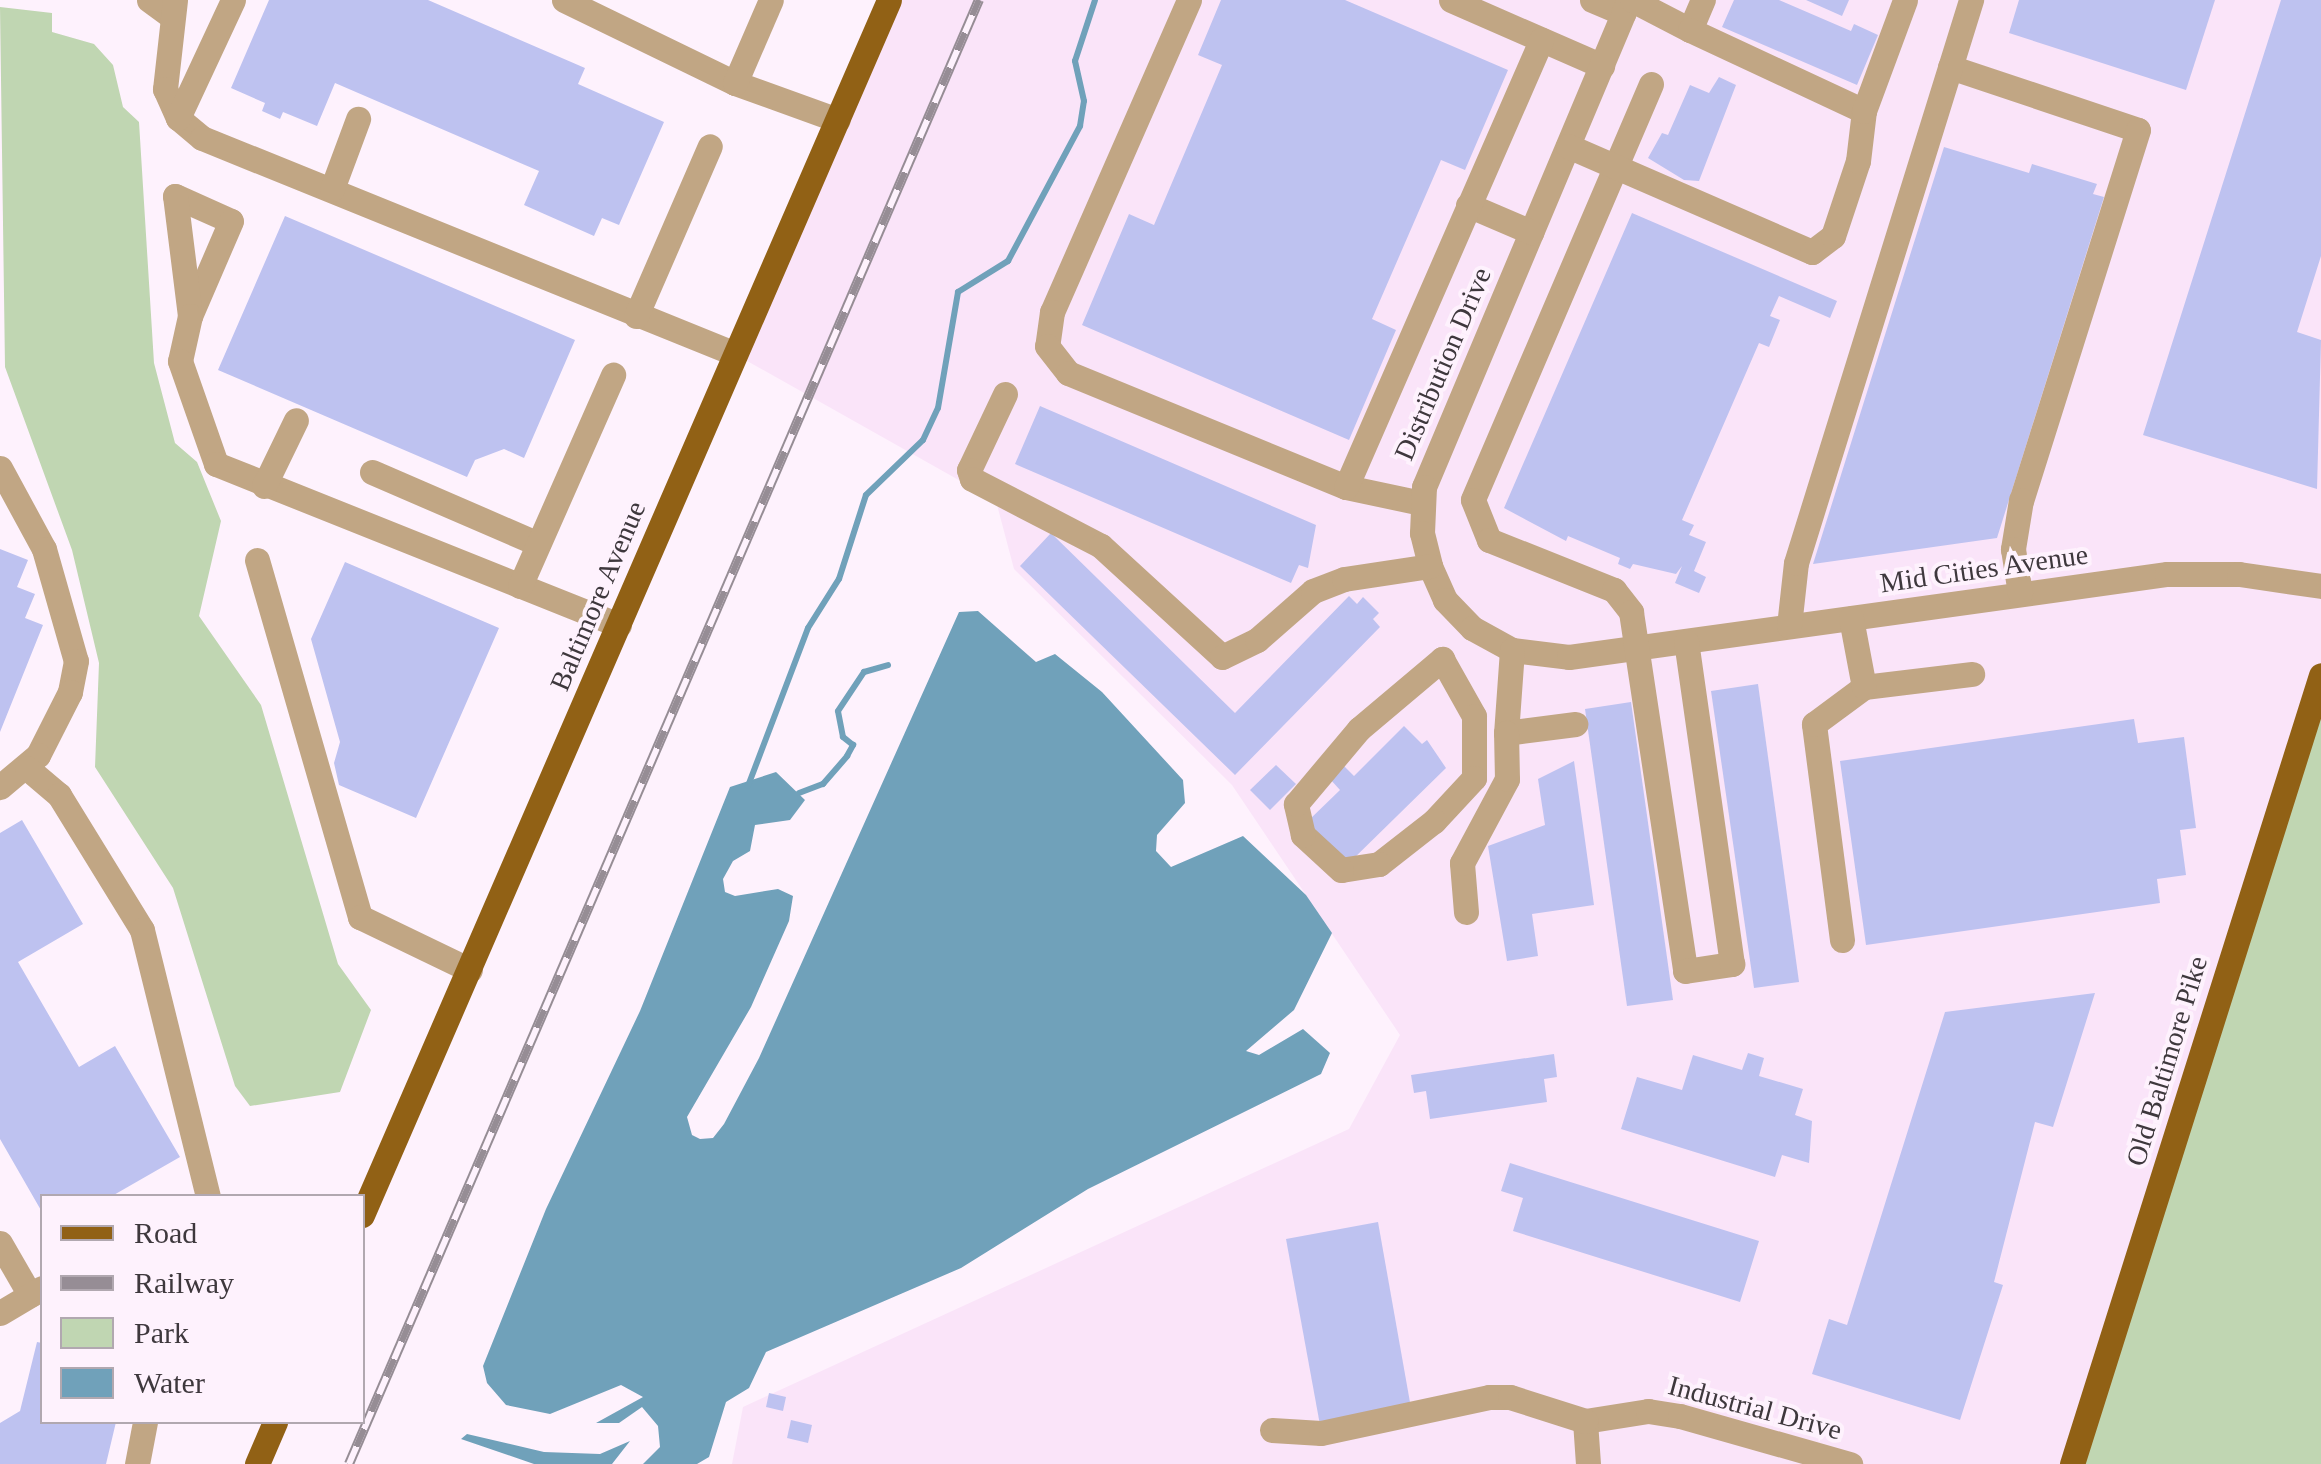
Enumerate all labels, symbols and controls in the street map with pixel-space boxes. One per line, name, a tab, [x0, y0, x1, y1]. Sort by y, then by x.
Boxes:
street label: Distribution Drive	[1387, 263, 1499, 465]
street label: Baltimore Avenue	[543, 496, 653, 696]
street label: Mid Cities Avenue	[1877, 538, 2091, 600]
street label: Old Baltimore Pike	[2119, 952, 2215, 1170]
legend	[40, 1194, 365, 1424]
text: Road	[134, 1216, 197, 1249]
text: Railway	[134, 1266, 234, 1299]
text: Park	[134, 1316, 189, 1349]
text: Water	[134, 1366, 205, 1399]
street label: Industrial Drive	[1665, 1369, 1845, 1447]

